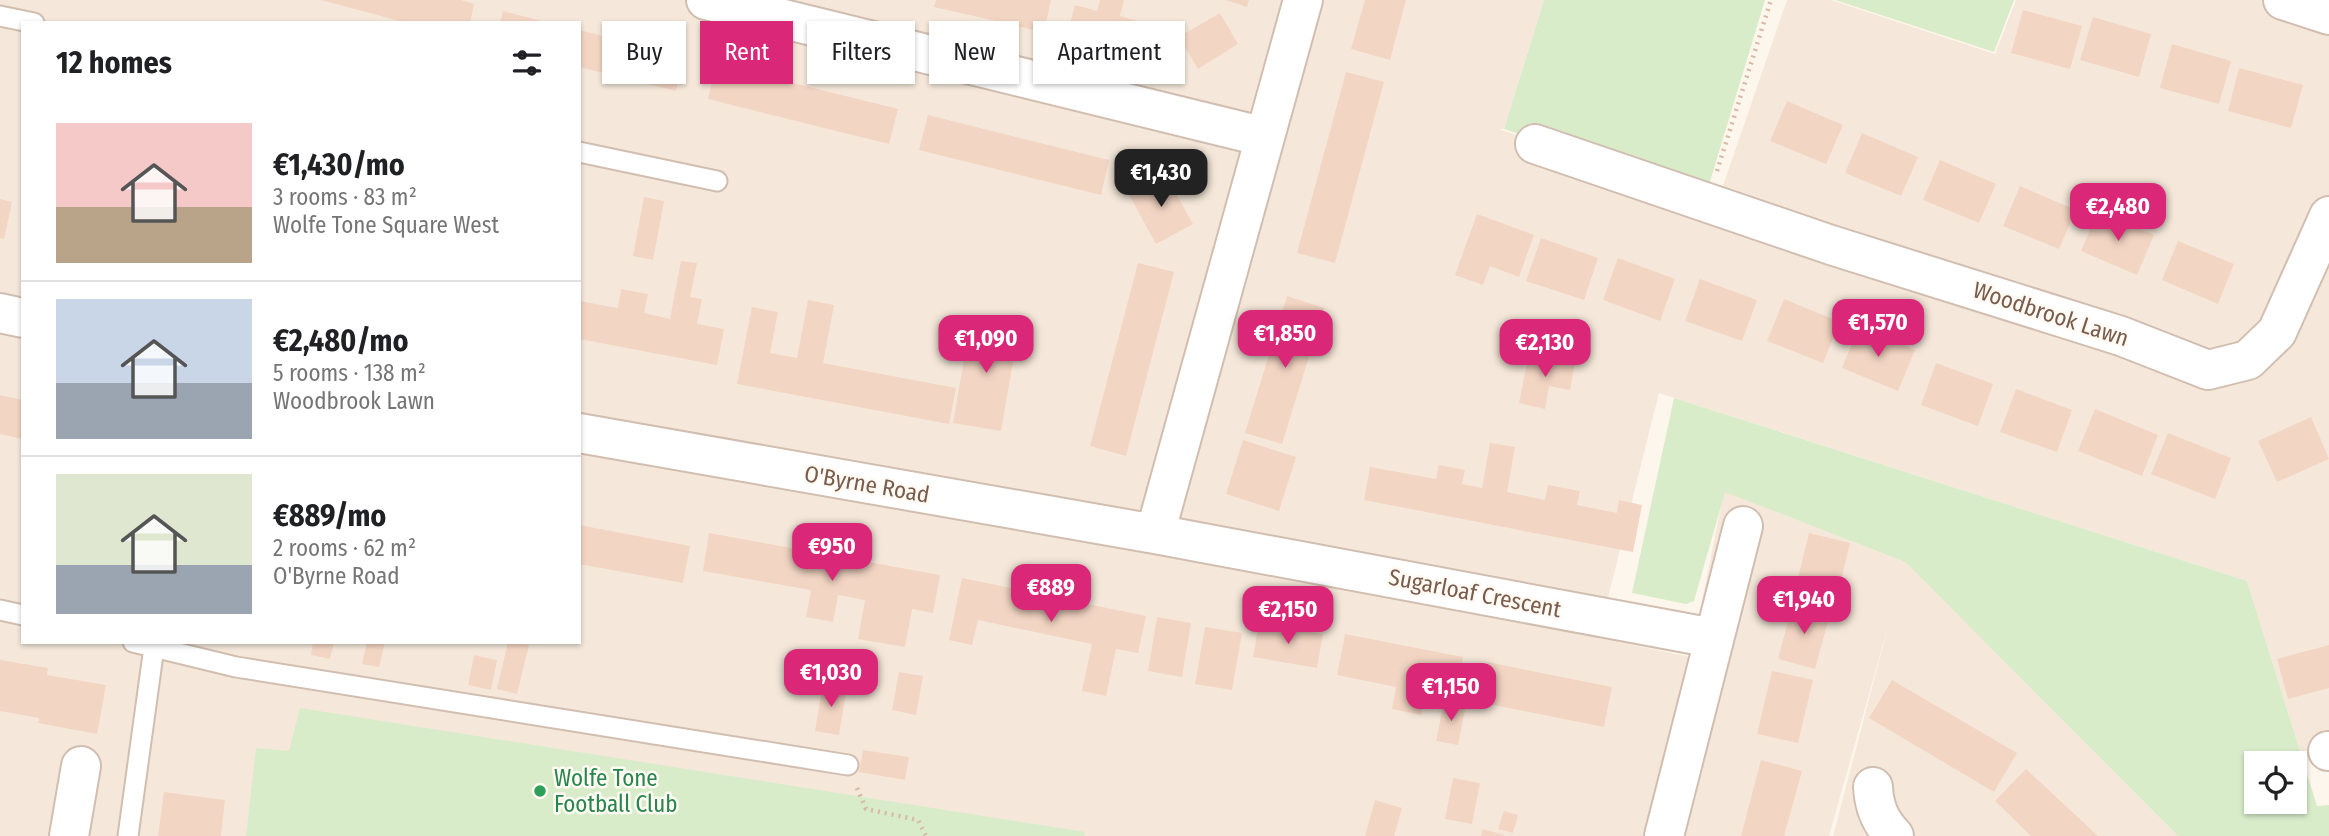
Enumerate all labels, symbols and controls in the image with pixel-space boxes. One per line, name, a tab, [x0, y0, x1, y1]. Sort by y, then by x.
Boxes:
chip: Buy	[602, 21, 686, 84]
chip: Rent	[700, 21, 793, 84]
chip: Filters	[807, 21, 915, 84]
chip: New	[929, 21, 1019, 84]
chip: Apartment	[1033, 21, 1185, 84]
icon: filters	[508, 44, 546, 82]
text: 12 homes	[56, 45, 172, 81]
text: €1,430/mo	[273, 147, 405, 183]
pin: €1,430	[1104, 150, 1218, 209]
icon: home	[112, 151, 196, 235]
text: €1,430	[1130, 158, 1192, 186]
text: 3 rooms · 83 m²	[273, 183, 417, 211]
pin: €2,480	[2061, 184, 2175, 243]
text: €2,480	[2086, 192, 2150, 220]
text: Wolfe Tone Square West	[273, 211, 499, 239]
street label: Woodbrook Lawn	[1970, 276, 2132, 352]
pin: €1,570	[1821, 300, 1935, 359]
text: €1,570	[1848, 308, 1908, 336]
pin: €1,850	[1228, 310, 1342, 370]
pin: €1,090	[929, 316, 1043, 375]
text: €1,850	[1254, 319, 1316, 347]
pin: €2,130	[1488, 320, 1602, 379]
text: €2,480/mo	[273, 323, 408, 359]
text: €1,090	[954, 324, 1018, 352]
icon: home	[112, 327, 196, 411]
text: €2,130	[1516, 328, 1574, 356]
text: 5 rooms · 138 m²	[273, 359, 426, 387]
text: Woodbrook Lawn	[273, 387, 435, 415]
street label: O'Byrne Road	[802, 459, 932, 509]
text: €889/mo	[273, 498, 386, 534]
icon: home	[112, 502, 196, 586]
pin: €950	[791, 524, 873, 583]
text: €950	[808, 532, 856, 560]
text: 2 rooms · 62 m²	[273, 534, 416, 562]
text: O'Byrne Road	[273, 562, 400, 590]
street label: Sugarloaf Crescent	[1386, 563, 1564, 624]
pin: €889	[1010, 564, 1092, 624]
text: €889	[1027, 573, 1075, 601]
pin: €1,940	[1747, 576, 1861, 636]
text: €1,940	[1773, 585, 1835, 613]
pin: €2,150	[1231, 586, 1345, 646]
text: €2,150	[1258, 595, 1318, 623]
pin: €1,030	[774, 650, 888, 709]
text: €1,030	[800, 658, 862, 686]
pin: €1,150	[1394, 664, 1508, 723]
text: €1,150	[1422, 672, 1480, 700]
map controls	[2244, 751, 2307, 814]
button: locate	[2244, 751, 2307, 814]
place label: Wolfe Tone Football Club	[554, 764, 677, 818]
marker: Wolfe Tone Football Club	[532, 783, 548, 799]

